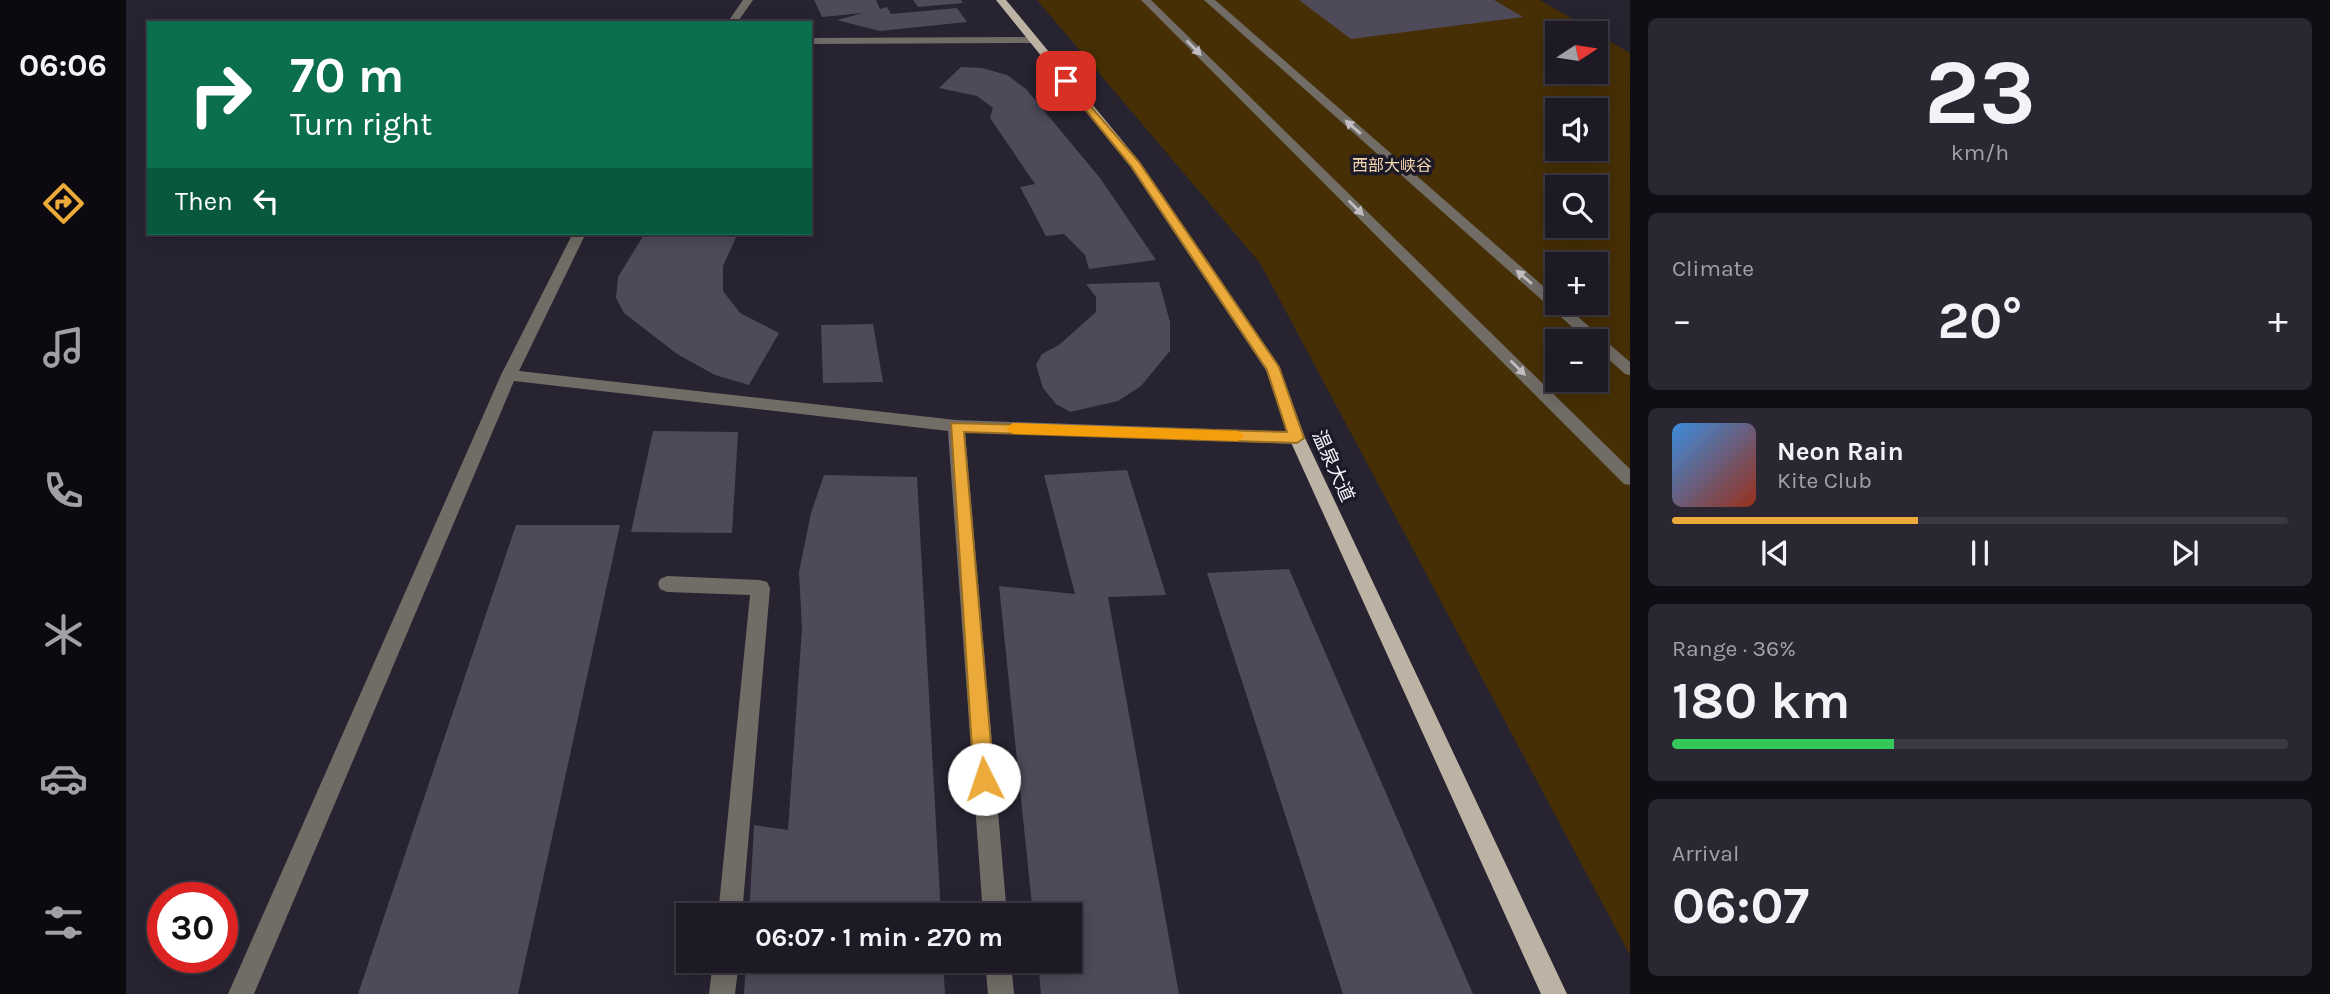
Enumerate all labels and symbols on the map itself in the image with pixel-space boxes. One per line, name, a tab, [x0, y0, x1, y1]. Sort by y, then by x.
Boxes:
north arrow	[1545, 21, 1608, 84]
one-way arrow	[1186, 40, 1202, 56]
pin	[1036, 51, 1096, 111]
one-way arrow	[1345, 119, 1362, 135]
park label: 西部大峡谷	[1352, 156, 1432, 175]
one-way arrow	[1347, 199, 1364, 215]
one-way arrow	[1515, 270, 1532, 285]
one-way arrow	[1509, 359, 1526, 375]
street label: 温泉大道	[1307, 427, 1359, 505]
position arrow	[947, 742, 1021, 816]
speed limit sign: 30	[147, 882, 238, 973]

